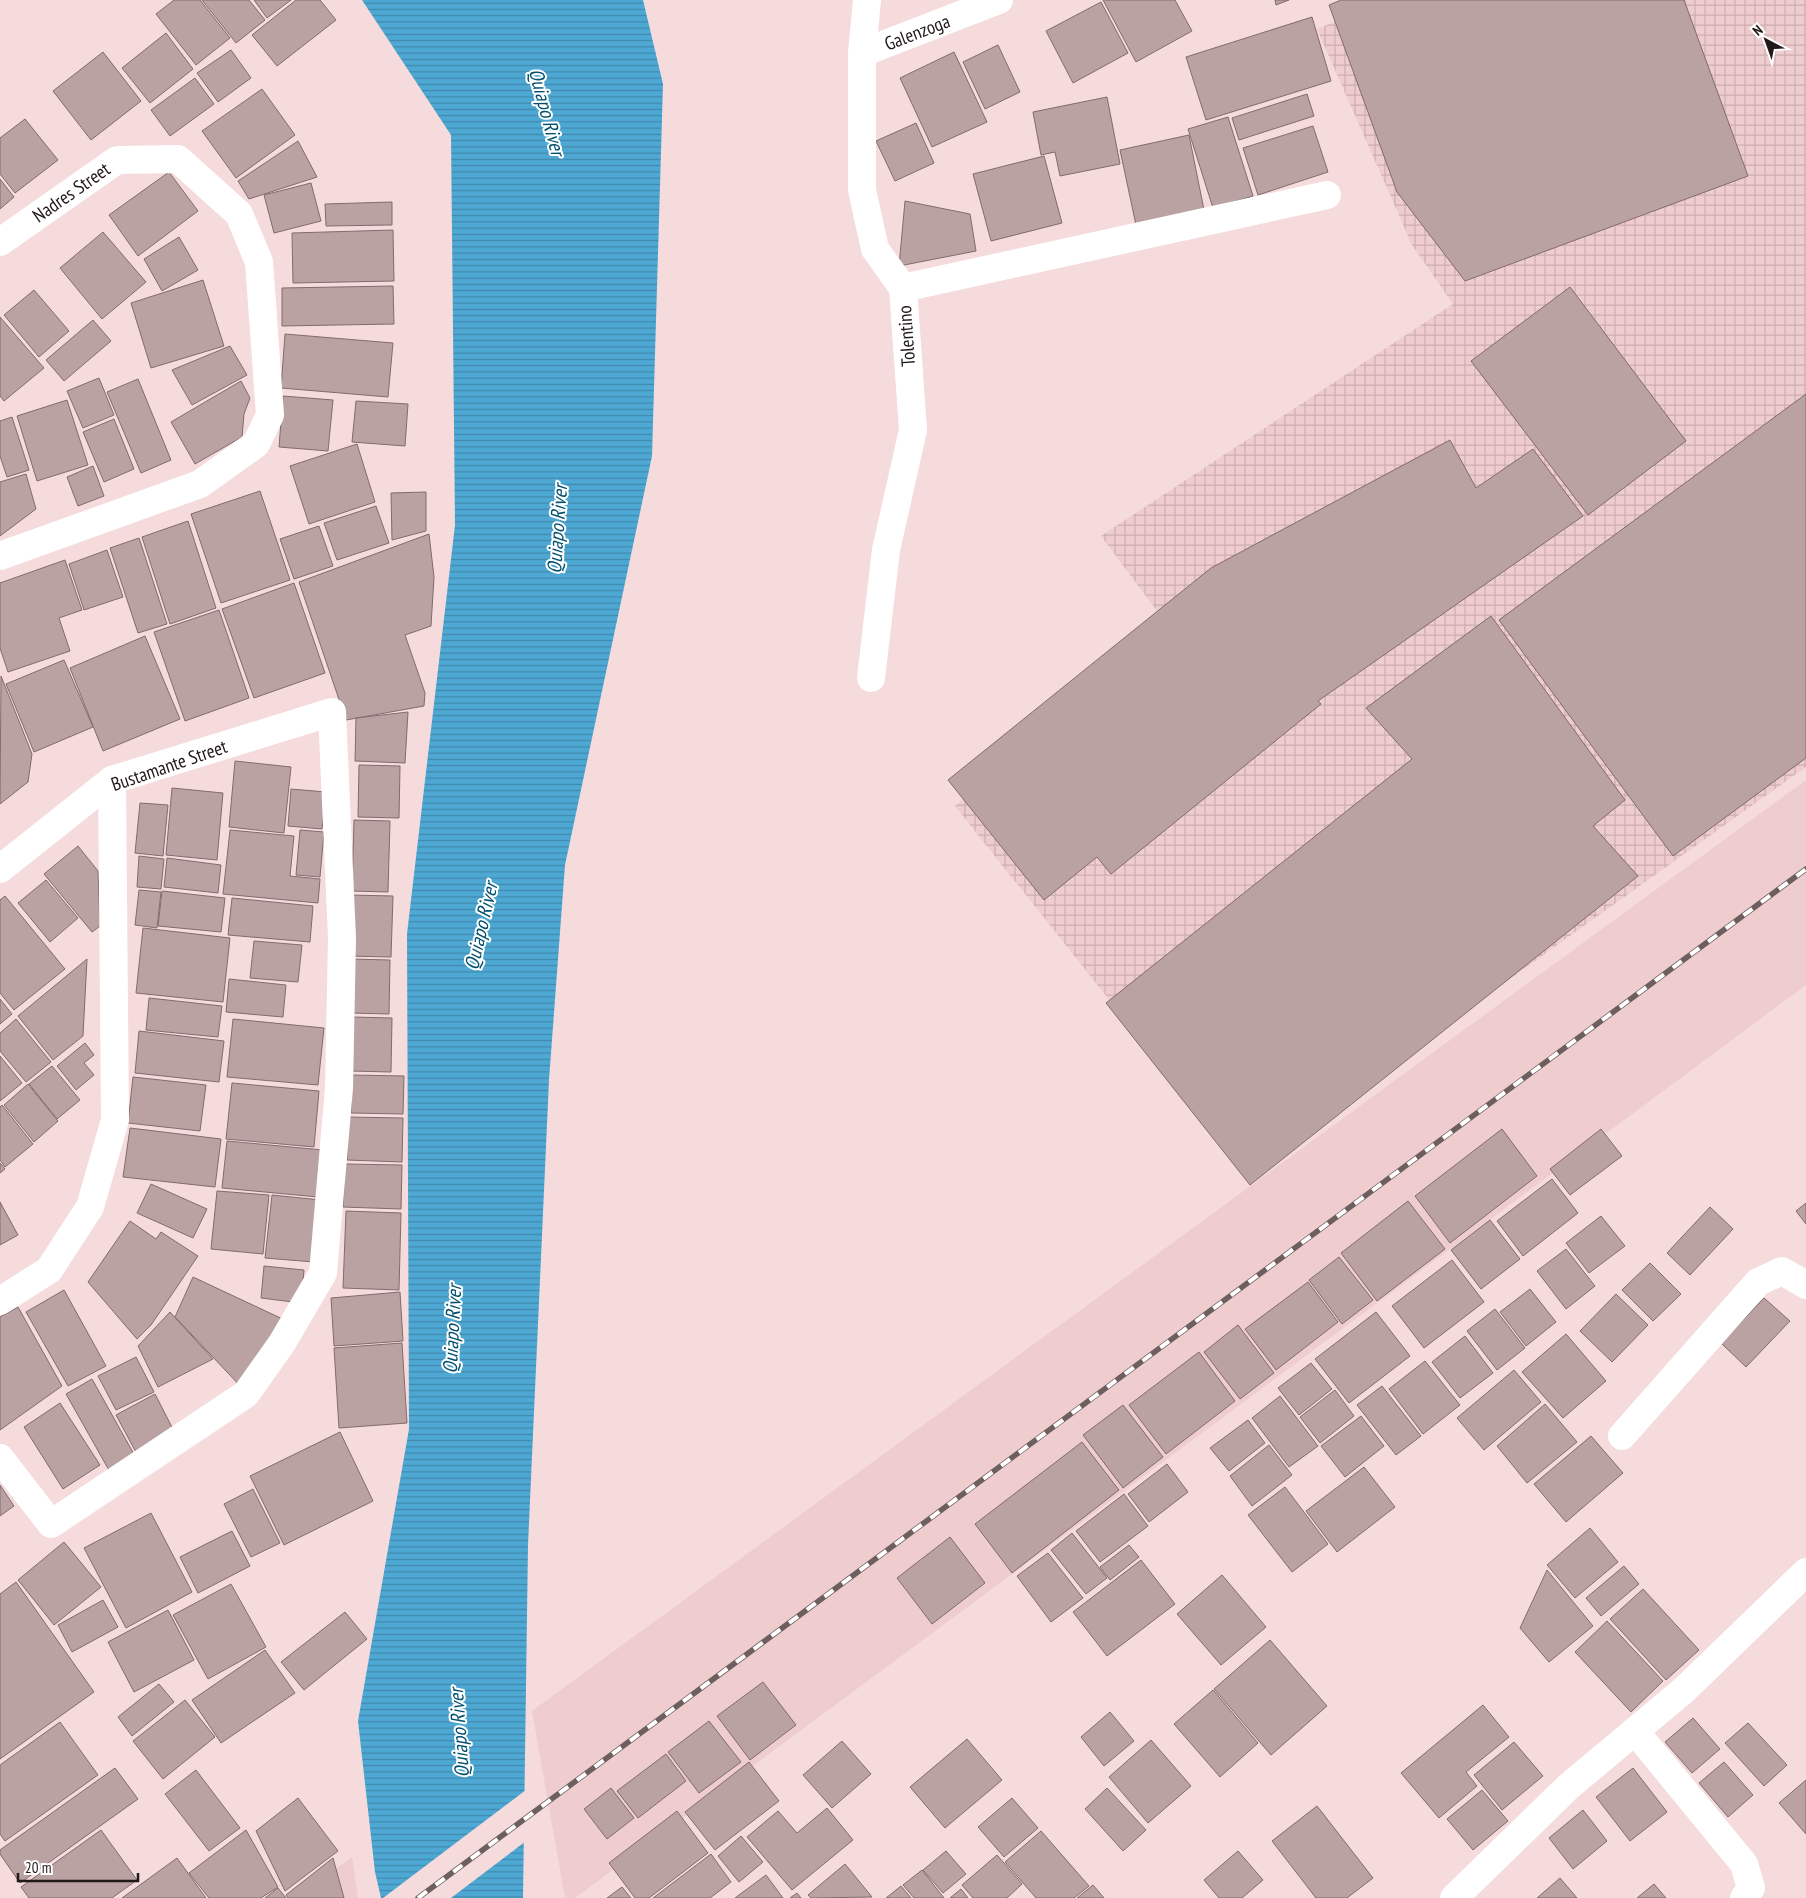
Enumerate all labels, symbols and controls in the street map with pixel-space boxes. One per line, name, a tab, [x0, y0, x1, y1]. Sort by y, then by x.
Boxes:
street label: Galenzoga	[881, 9, 953, 55]
north arrow	[1741, 15, 1791, 65]
text: N	[1749, 21, 1766, 39]
water label: Quiapo River	[523, 66, 572, 161]
street label: Nadres Street	[28, 156, 115, 227]
street label: Tolentino	[892, 305, 920, 367]
water label: Quiapo River	[541, 481, 573, 574]
street label: Bustamante Street	[108, 734, 231, 796]
water label: Quiapo River	[458, 877, 504, 972]
water label: Quiapo River	[437, 1281, 467, 1374]
water label: Quiapo River	[443, 1685, 475, 1778]
scale bar	[18, 1850, 138, 1882]
text: 20 m	[25, 1858, 51, 1877]

